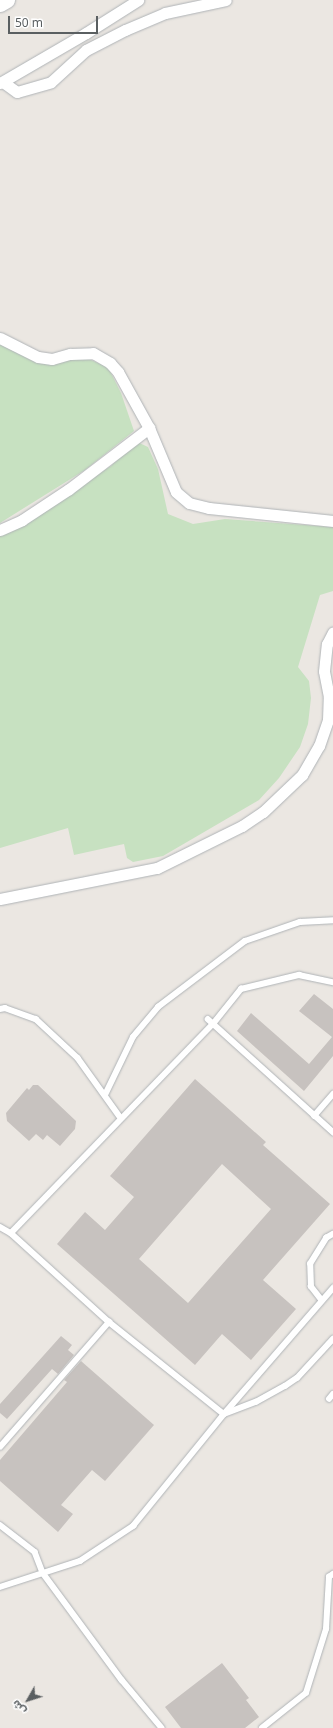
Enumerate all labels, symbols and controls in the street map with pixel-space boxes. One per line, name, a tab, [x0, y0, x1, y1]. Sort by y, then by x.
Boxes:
scale bar	[10, 8, 100, 34]
text: 50 m	[15, 14, 43, 31]
north arrow	[8, 1680, 48, 1720]
text: ش	[8, 1697, 29, 1718]

